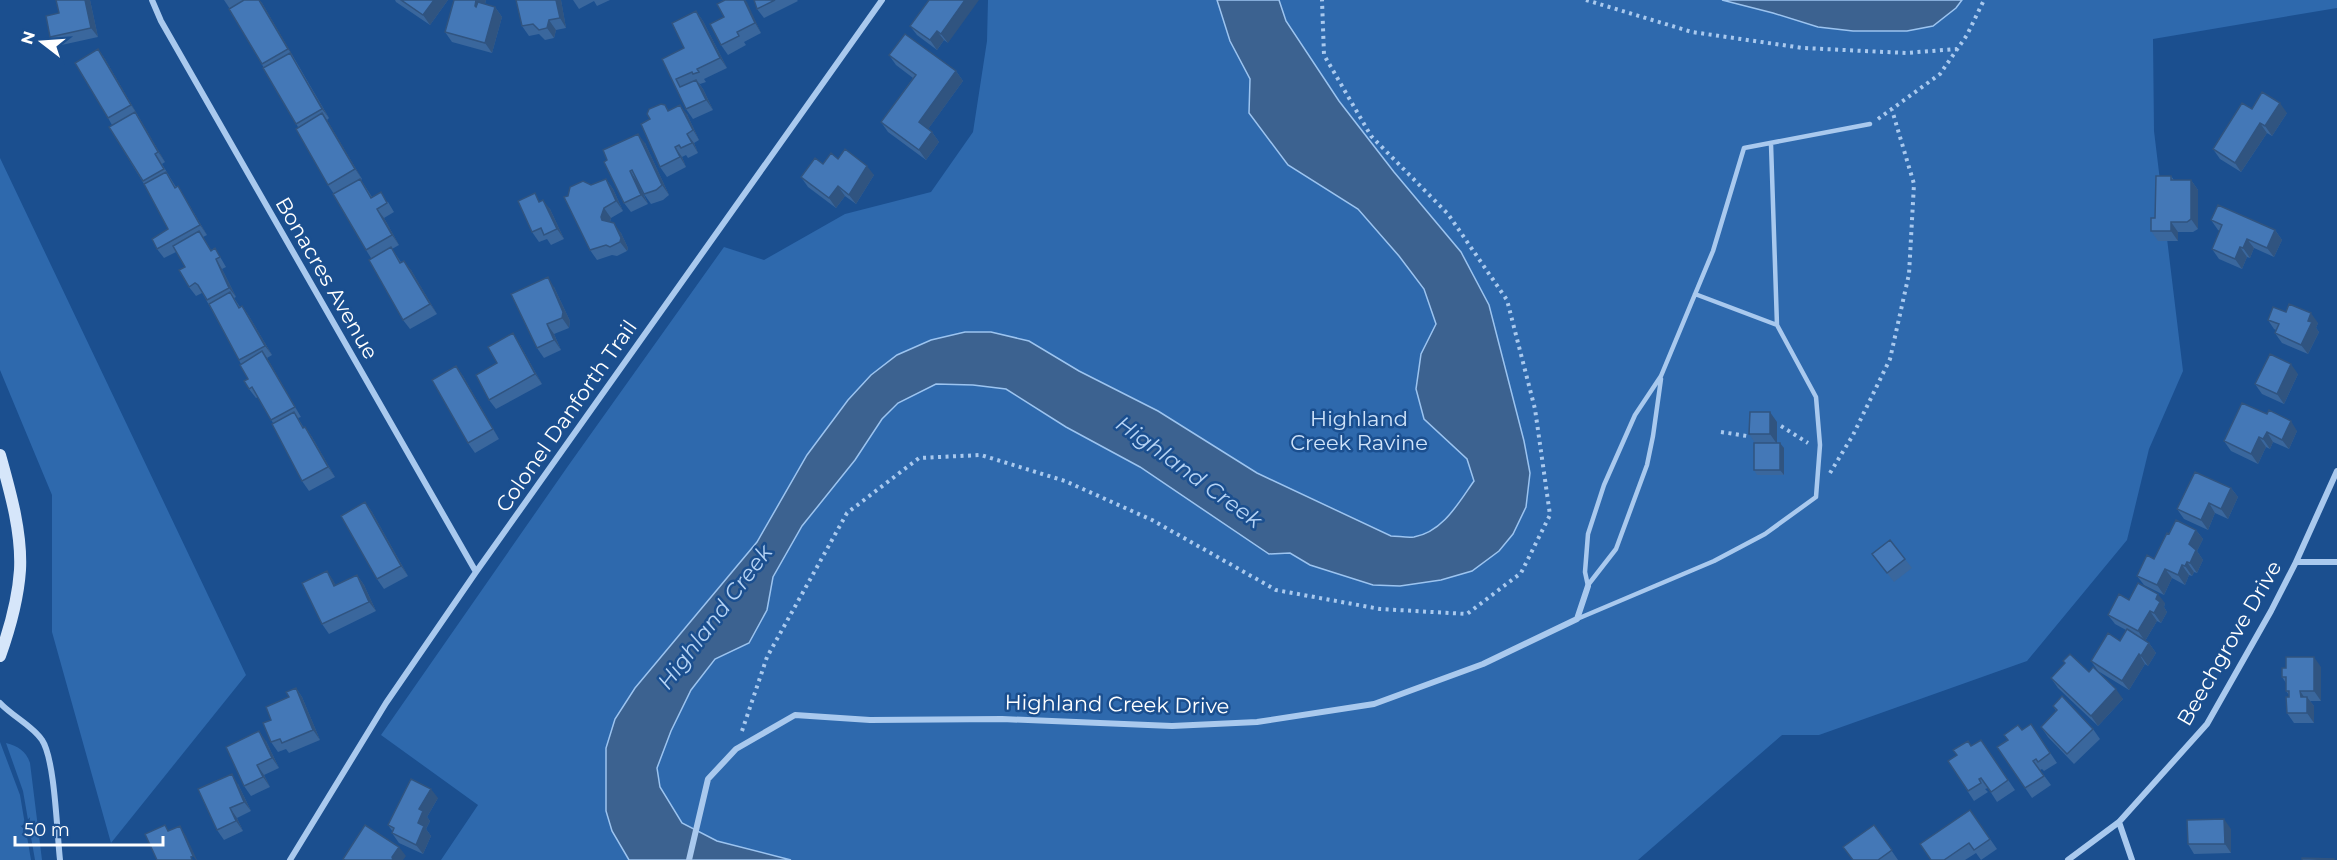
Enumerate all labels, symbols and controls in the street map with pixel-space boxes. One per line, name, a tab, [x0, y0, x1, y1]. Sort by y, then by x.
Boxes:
north arrow	[12, 12, 72, 72]
text: N	[17, 29, 39, 47]
street label: Bonacres Avenue	[270, 192, 384, 364]
street label: Colonel Danforth Trail	[490, 315, 642, 517]
park label: Highland Creek Ravine	[1290, 406, 1428, 455]
water label: Highland Creek	[1111, 410, 1268, 535]
water label: Highland Creek	[652, 539, 779, 695]
street label: Beechgrove Drive	[2171, 556, 2287, 730]
street label: Highland Creek Drive	[1004, 690, 1230, 718]
scale bar	[15, 809, 164, 847]
text: 50 m	[24, 819, 70, 841]

